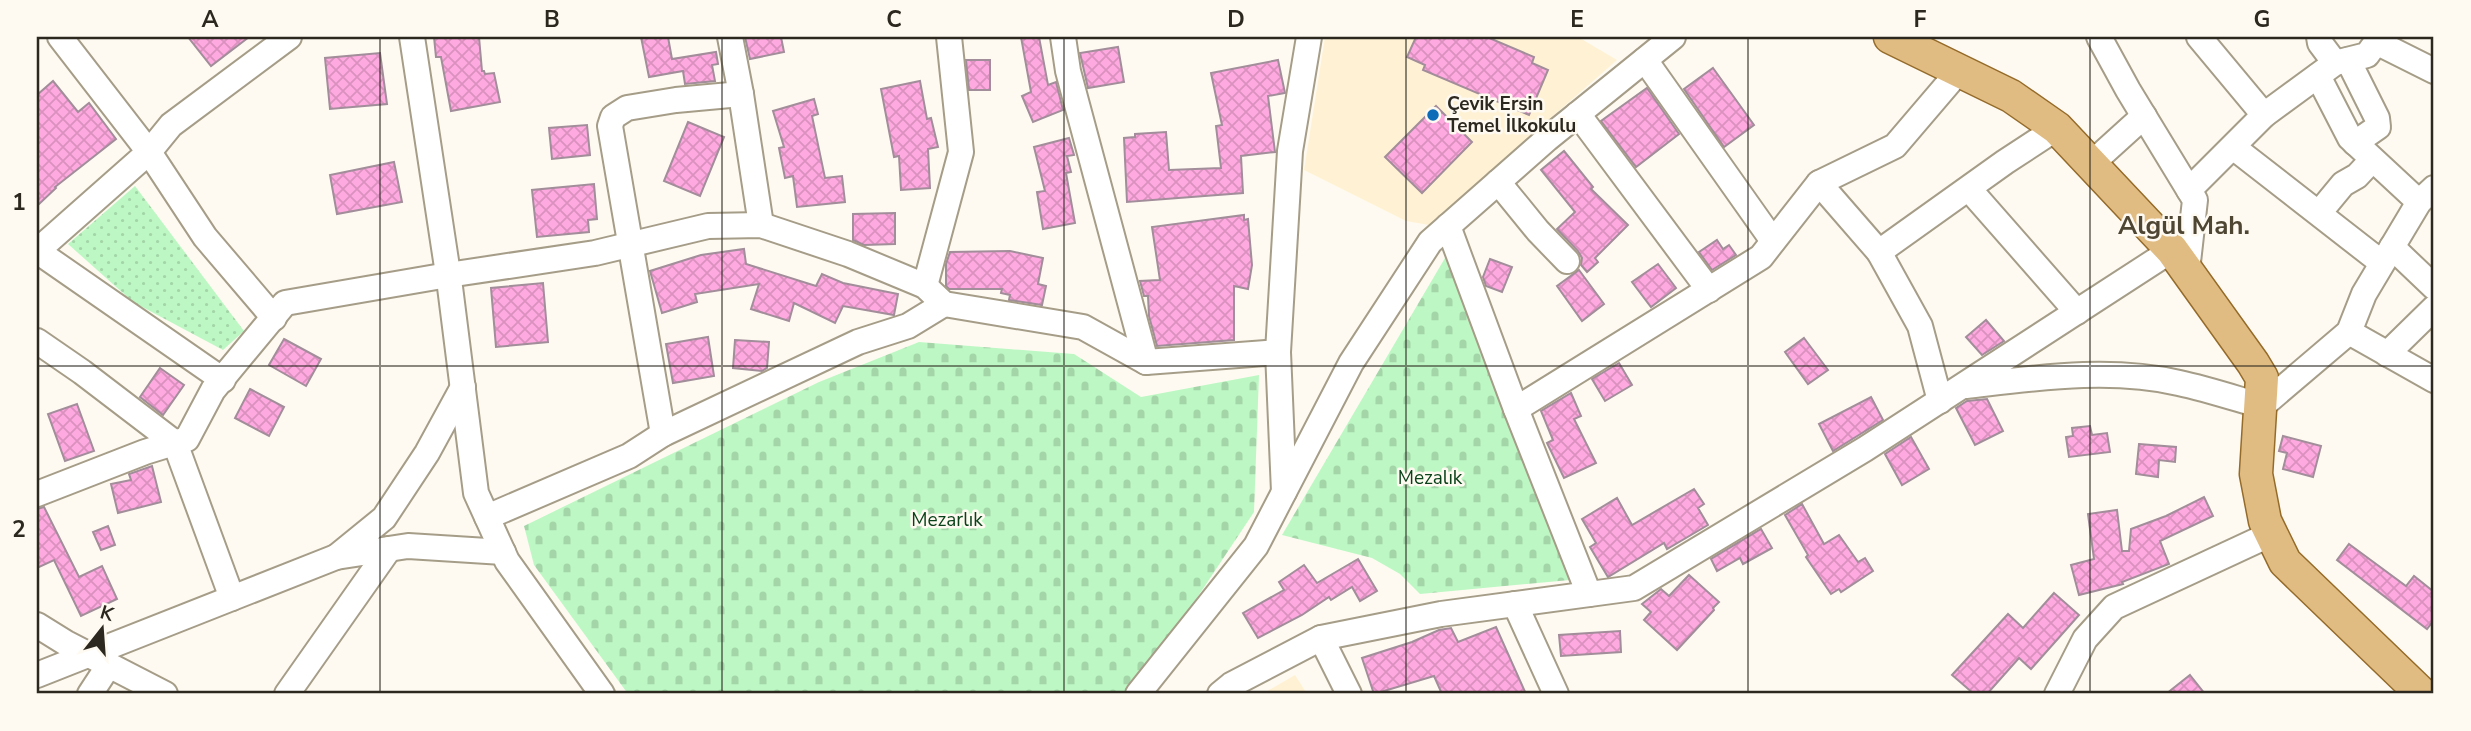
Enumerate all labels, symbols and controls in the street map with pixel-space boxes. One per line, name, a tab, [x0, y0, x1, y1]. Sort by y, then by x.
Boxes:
text: A	[201, 4, 219, 35]
text: B	[544, 4, 560, 35]
text: C	[886, 4, 902, 35]
text: D	[1227, 4, 1245, 35]
text: E	[1570, 4, 1584, 35]
text: F	[1914, 4, 1927, 35]
text: G	[2254, 4, 2270, 35]
place label: Çevik Ersin Temel İlkokulu	[1447, 91, 1576, 139]
marker: Çevik Ersin Temel İlkokulu	[1425, 107, 1441, 123]
text: 1	[12, 187, 26, 218]
district label: Algül Mah.	[2118, 208, 2250, 243]
park label: Mezalık	[1398, 465, 1463, 491]
park label: Mezarlık	[911, 507, 983, 533]
text: 2	[12, 514, 26, 545]
north arrow	[66, 594, 136, 664]
text: K	[97, 599, 118, 628]

